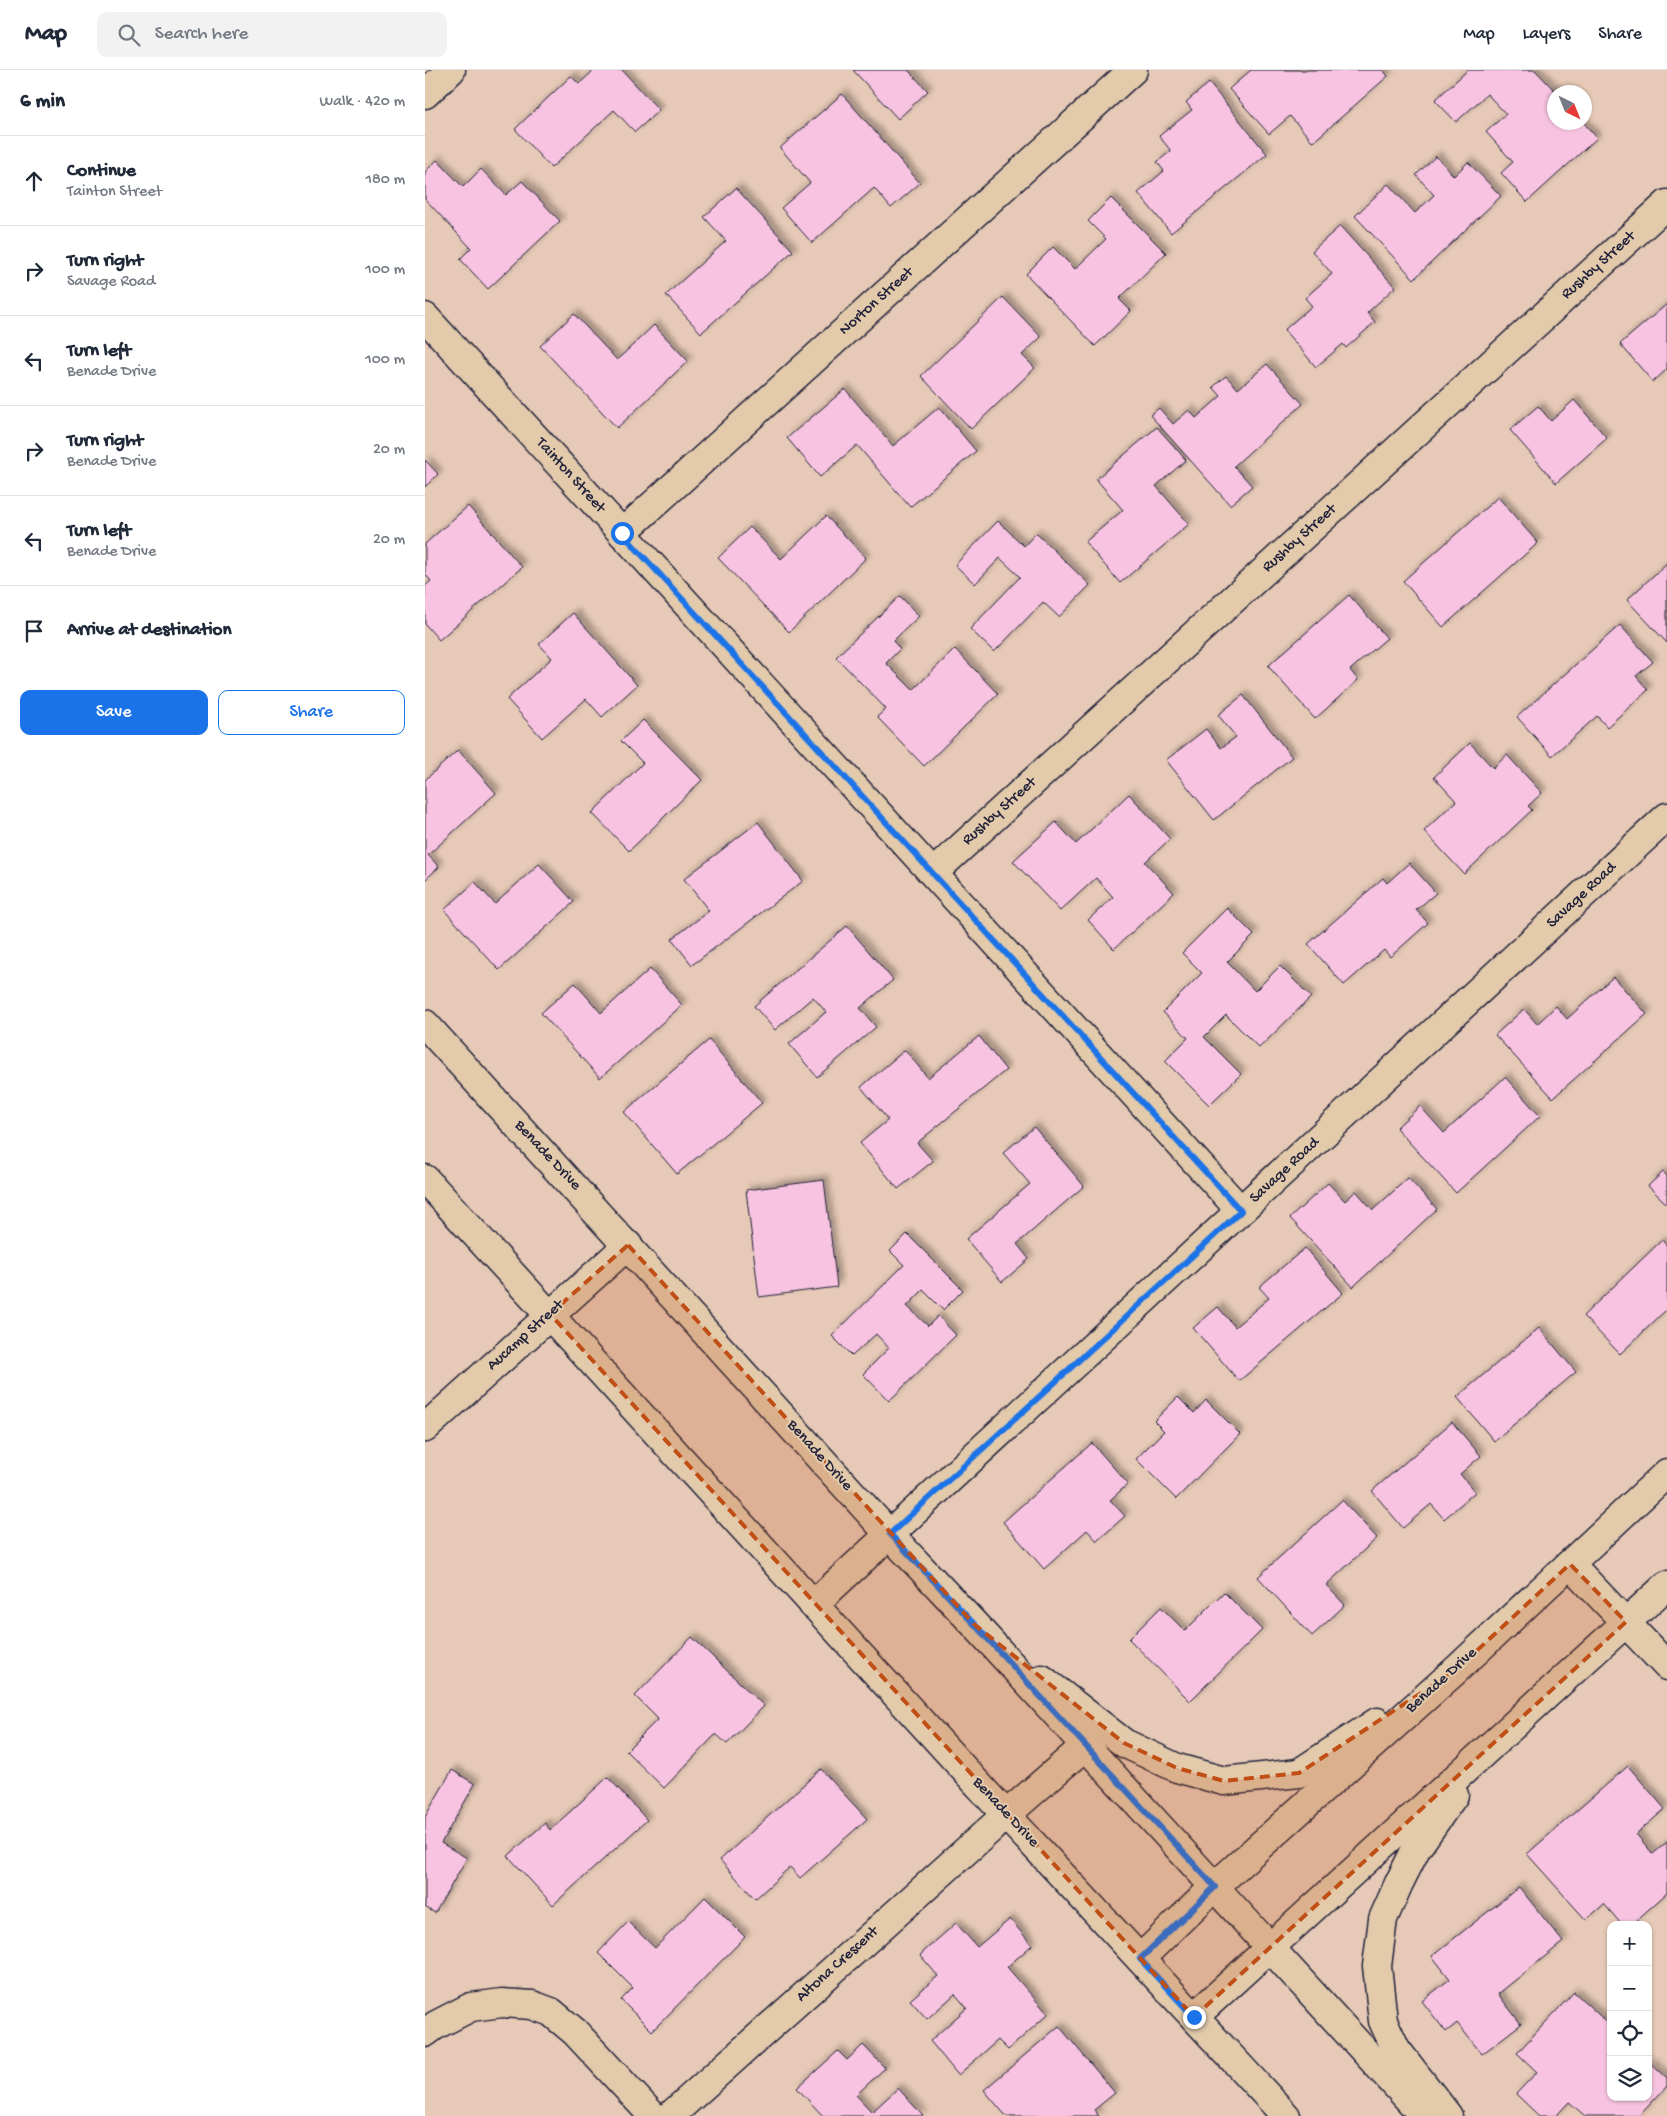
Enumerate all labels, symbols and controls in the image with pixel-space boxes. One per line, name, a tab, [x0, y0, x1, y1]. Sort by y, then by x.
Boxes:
search box	[97, 12, 447, 57]
text: Map	[25, 20, 67, 49]
icon: search	[115, 21, 143, 49]
text: Search here	[155, 23, 248, 46]
text: Map	[1463, 24, 1495, 45]
text: Layers	[1523, 24, 1570, 45]
text: Share	[1598, 24, 1642, 45]
north arrow	[1547, 85, 1592, 130]
text: 6 min	[20, 90, 65, 115]
text: Walk · 420 m	[320, 93, 405, 112]
text: Continue	[67, 160, 136, 183]
icon: ahead	[20, 167, 48, 195]
text: 180 m	[366, 171, 405, 190]
text: Tainton Street	[67, 183, 162, 202]
street label: Rushby Street	[1558, 227, 1641, 304]
text: Turn right	[67, 250, 143, 273]
icon: right	[20, 257, 48, 285]
text: 100 m	[365, 261, 405, 280]
street label: Norton Street	[836, 263, 919, 340]
text: Savage Road	[67, 273, 155, 292]
text: Turn left	[67, 340, 131, 363]
icon: left	[20, 347, 48, 375]
text: 100 m	[365, 351, 405, 370]
text: Benade Drive	[67, 363, 156, 382]
text: Turn right	[67, 430, 143, 453]
street label: Tainton Street	[530, 434, 610, 519]
icon: right	[20, 437, 48, 465]
text: 20 m	[373, 441, 405, 460]
text: Benade Drive	[67, 453, 156, 472]
street label: Rushby Street	[1259, 500, 1342, 577]
text: Turn left	[67, 520, 131, 543]
route start	[611, 522, 634, 545]
icon: left	[20, 527, 48, 555]
text: 20 m	[373, 531, 405, 550]
text: Benade Drive	[67, 543, 156, 562]
icon: arrive	[20, 617, 48, 645]
text: Arrive at destination	[67, 619, 231, 642]
button: Save	[20, 690, 208, 735]
button: Share	[218, 690, 405, 735]
street label: Rushby Street	[959, 773, 1042, 850]
street label: Savage Road	[1543, 858, 1622, 933]
street label: Benade Drive	[509, 1116, 585, 1196]
street label: Savage Road	[1246, 1133, 1325, 1208]
street label: Aucamp Street	[484, 1296, 569, 1375]
street label: Benade Drive	[781, 1416, 856, 1496]
street label: Benade Drive	[1402, 1644, 1482, 1719]
street label: Benade Drive	[967, 1773, 1043, 1853]
map controls	[1607, 1921, 1652, 2101]
button: +	[1607, 1921, 1652, 1966]
street label: Altona Crescent	[793, 1922, 884, 2007]
button: −	[1607, 1966, 1652, 2011]
route end	[1183, 2006, 1206, 2029]
button: locate	[1607, 2011, 1652, 2056]
button: layers	[1607, 2056, 1652, 2101]

